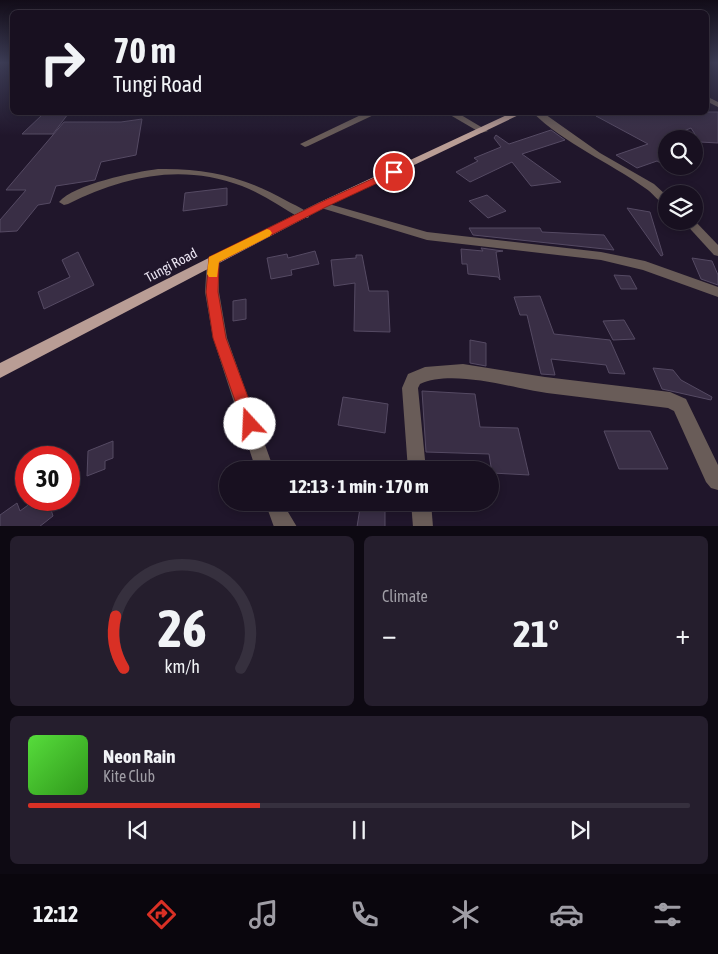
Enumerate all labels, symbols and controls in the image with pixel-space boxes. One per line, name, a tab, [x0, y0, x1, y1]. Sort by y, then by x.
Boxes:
icon: right	[30, 30, 95, 95]
text: 70 m	[113, 30, 176, 70]
text: Tungi Road	[113, 71, 202, 97]
map controls	[658, 130, 703, 230]
button: search	[658, 130, 703, 175]
pin	[373, 151, 415, 193]
icon: arrive	[380, 158, 408, 186]
button: layers	[658, 185, 703, 230]
street label: Tungi Road	[142, 245, 200, 285]
position arrow	[223, 397, 275, 449]
speed limit sign: 30	[15, 446, 80, 511]
text: 12:13 · 1 min · 170 m	[289, 475, 429, 497]
text: Climate	[382, 587, 428, 605]
text: 26	[158, 598, 206, 658]
text: 21°	[513, 612, 559, 655]
text: −	[382, 618, 397, 650]
text: +	[675, 618, 690, 650]
text: km/h	[164, 656, 200, 677]
text: Neon Rain	[103, 745, 175, 767]
text: Kite Club	[103, 767, 155, 785]
icon: previous	[124, 816, 152, 844]
icon: pause	[345, 816, 373, 844]
icon: next	[566, 816, 594, 844]
icon: directions	[144, 897, 179, 932]
icon: music	[246, 897, 281, 932]
icon: phone	[347, 897, 382, 932]
icon: climate	[448, 897, 483, 932]
icon: car	[549, 897, 584, 932]
icon: filters	[650, 897, 685, 932]
text: 12:12	[33, 901, 78, 927]

